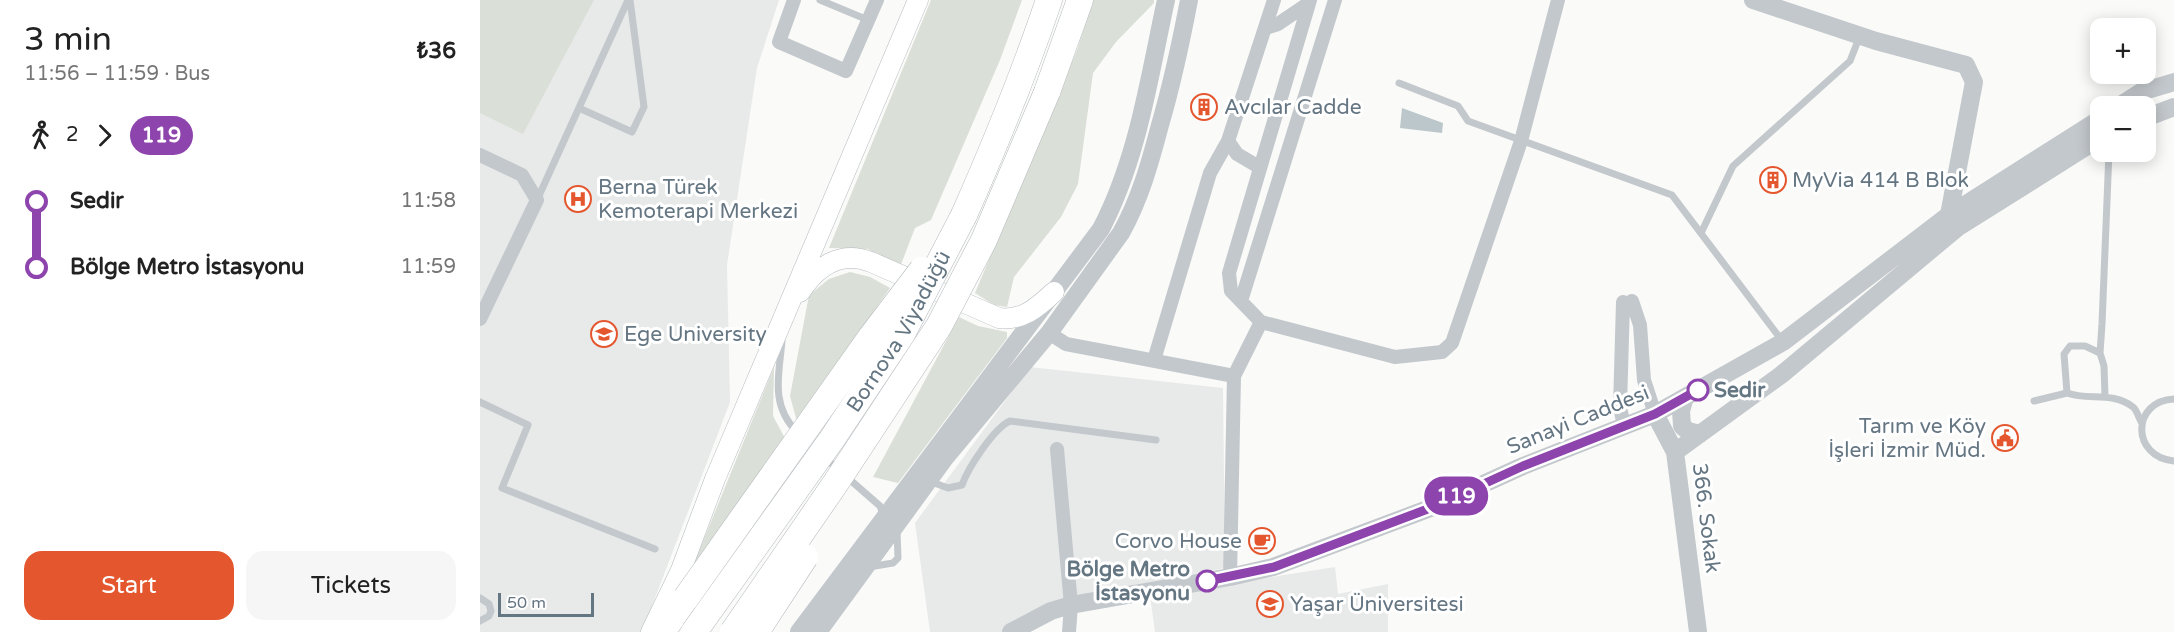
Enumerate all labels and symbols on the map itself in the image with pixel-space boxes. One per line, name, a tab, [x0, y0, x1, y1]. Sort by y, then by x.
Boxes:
building icon: Avcılar Cadde	[1189, 92, 1219, 122]
place label: Avcılar Cadde	[1224, 95, 1362, 120]
building icon: MyVia 414 B Blok	[1758, 165, 1788, 195]
place label: MyVia 414 B Blok	[1792, 168, 1969, 193]
place label: Berna Türek Kemoterapi Merkezi	[598, 175, 798, 224]
hospital icon: Berna Türek Kemoterapi Merkezi	[563, 184, 593, 214]
street label: Bornova Viyadüğü	[841, 246, 956, 417]
school or university icon: Ege University	[589, 319, 619, 349]
place label: Ege University	[624, 322, 767, 347]
place label: Sedir	[1714, 378, 1766, 403]
marker: Sedir	[1687, 379, 1709, 401]
street label: Sanayi Caddesi	[1503, 380, 1653, 460]
place label: Tarım ve Köy İşleri İzmir Müd.	[1828, 414, 1986, 463]
public building icon: Tarım ve Köy İşleri İzmir Müd.	[1990, 423, 2020, 453]
street label: 366. Sokak	[1687, 462, 1725, 574]
line badge: 119	[1422, 476, 1490, 516]
cafe icon: Corvo House	[1247, 526, 1277, 556]
place label: Corvo House	[1115, 529, 1242, 554]
place label: Bölge Metro İstasyonu	[1067, 557, 1190, 606]
marker: Bölge Metro İstasyonu	[1196, 570, 1218, 592]
school or university icon: Yaşar Üniversitesi	[1255, 589, 1285, 619]
scale bar	[498, 590, 594, 618]
place label: Yaşar Üniversitesi	[1290, 592, 1464, 617]

